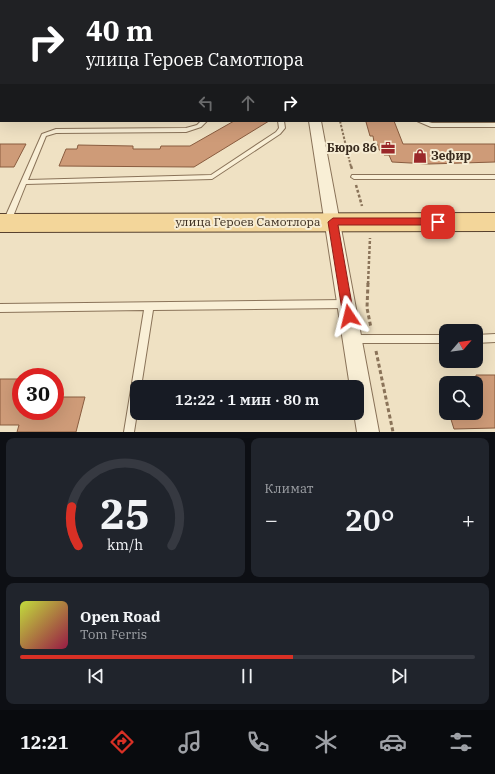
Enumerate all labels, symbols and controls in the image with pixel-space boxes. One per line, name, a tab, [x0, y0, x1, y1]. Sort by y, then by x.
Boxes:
text: 40 m	[86, 12, 153, 49]
icon: right	[20, 16, 72, 68]
text: улица Героев Самотлора	[86, 48, 304, 71]
icon: left	[195, 92, 217, 114]
icon: ahead	[237, 92, 259, 114]
icon: right	[279, 92, 301, 114]
place label: Бюро 86	[327, 140, 377, 155]
office icon: Бюро 86	[380, 140, 396, 156]
shop icon: Зефир	[412, 148, 428, 164]
place label: Зефир	[431, 148, 472, 163]
pin	[421, 205, 455, 239]
icon: arrive	[427, 211, 449, 233]
street label: улица Героев Самотлора	[175, 214, 321, 229]
position arrow	[328, 295, 370, 337]
north arrow	[439, 324, 483, 368]
map controls	[439, 324, 483, 420]
speed limit sign: 30	[12, 368, 64, 420]
button: search	[439, 376, 483, 420]
text: 12:22 · 1 мин · 80 m	[175, 390, 319, 409]
text: Климат	[265, 480, 314, 497]
text: 25	[100, 485, 150, 539]
text: 20°	[345, 500, 395, 539]
text: −	[265, 505, 278, 534]
text: +	[462, 505, 475, 534]
text: km/h	[107, 534, 143, 553]
text: Open Road	[80, 607, 160, 626]
text: Tom Ferris	[80, 626, 147, 643]
icon: previous	[85, 665, 107, 687]
icon: pause	[236, 665, 258, 687]
icon: next	[388, 665, 410, 687]
icon: directions	[108, 728, 136, 756]
icon: music	[176, 728, 204, 756]
icon: phone	[244, 728, 272, 756]
icon: climate	[312, 728, 340, 756]
icon: car	[379, 728, 407, 756]
icon: filters	[447, 728, 475, 756]
text: 12:21	[20, 731, 69, 754]

